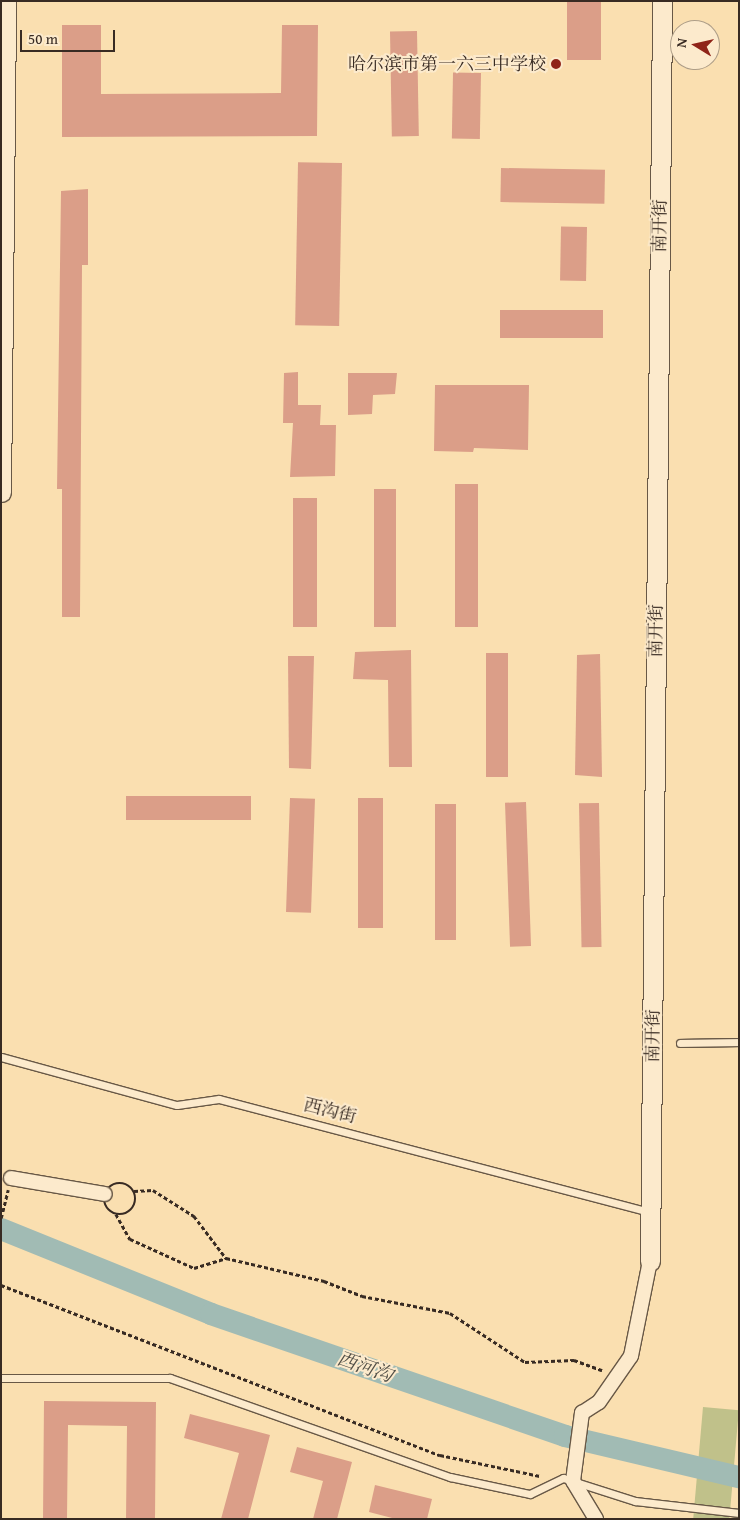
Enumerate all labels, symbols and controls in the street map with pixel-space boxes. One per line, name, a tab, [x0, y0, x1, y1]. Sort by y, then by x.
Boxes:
scale bar	[22, 20, 118, 52]
north arrow	[670, 20, 720, 70]
text: 50 m	[28, 28, 58, 49]
text: N	[671, 37, 692, 49]
place label: 哈尔滨市第一六三中学校	[348, 53, 546, 75]
marker: 哈尔滨市第一六三中学校	[550, 58, 562, 70]
street label: 南开街	[649, 199, 671, 253]
street label: 南开街	[645, 604, 667, 658]
street label: 南开街	[642, 1009, 664, 1063]
street label: 西沟街	[301, 1094, 359, 1128]
water label: 西河沟	[334, 1347, 396, 1387]

